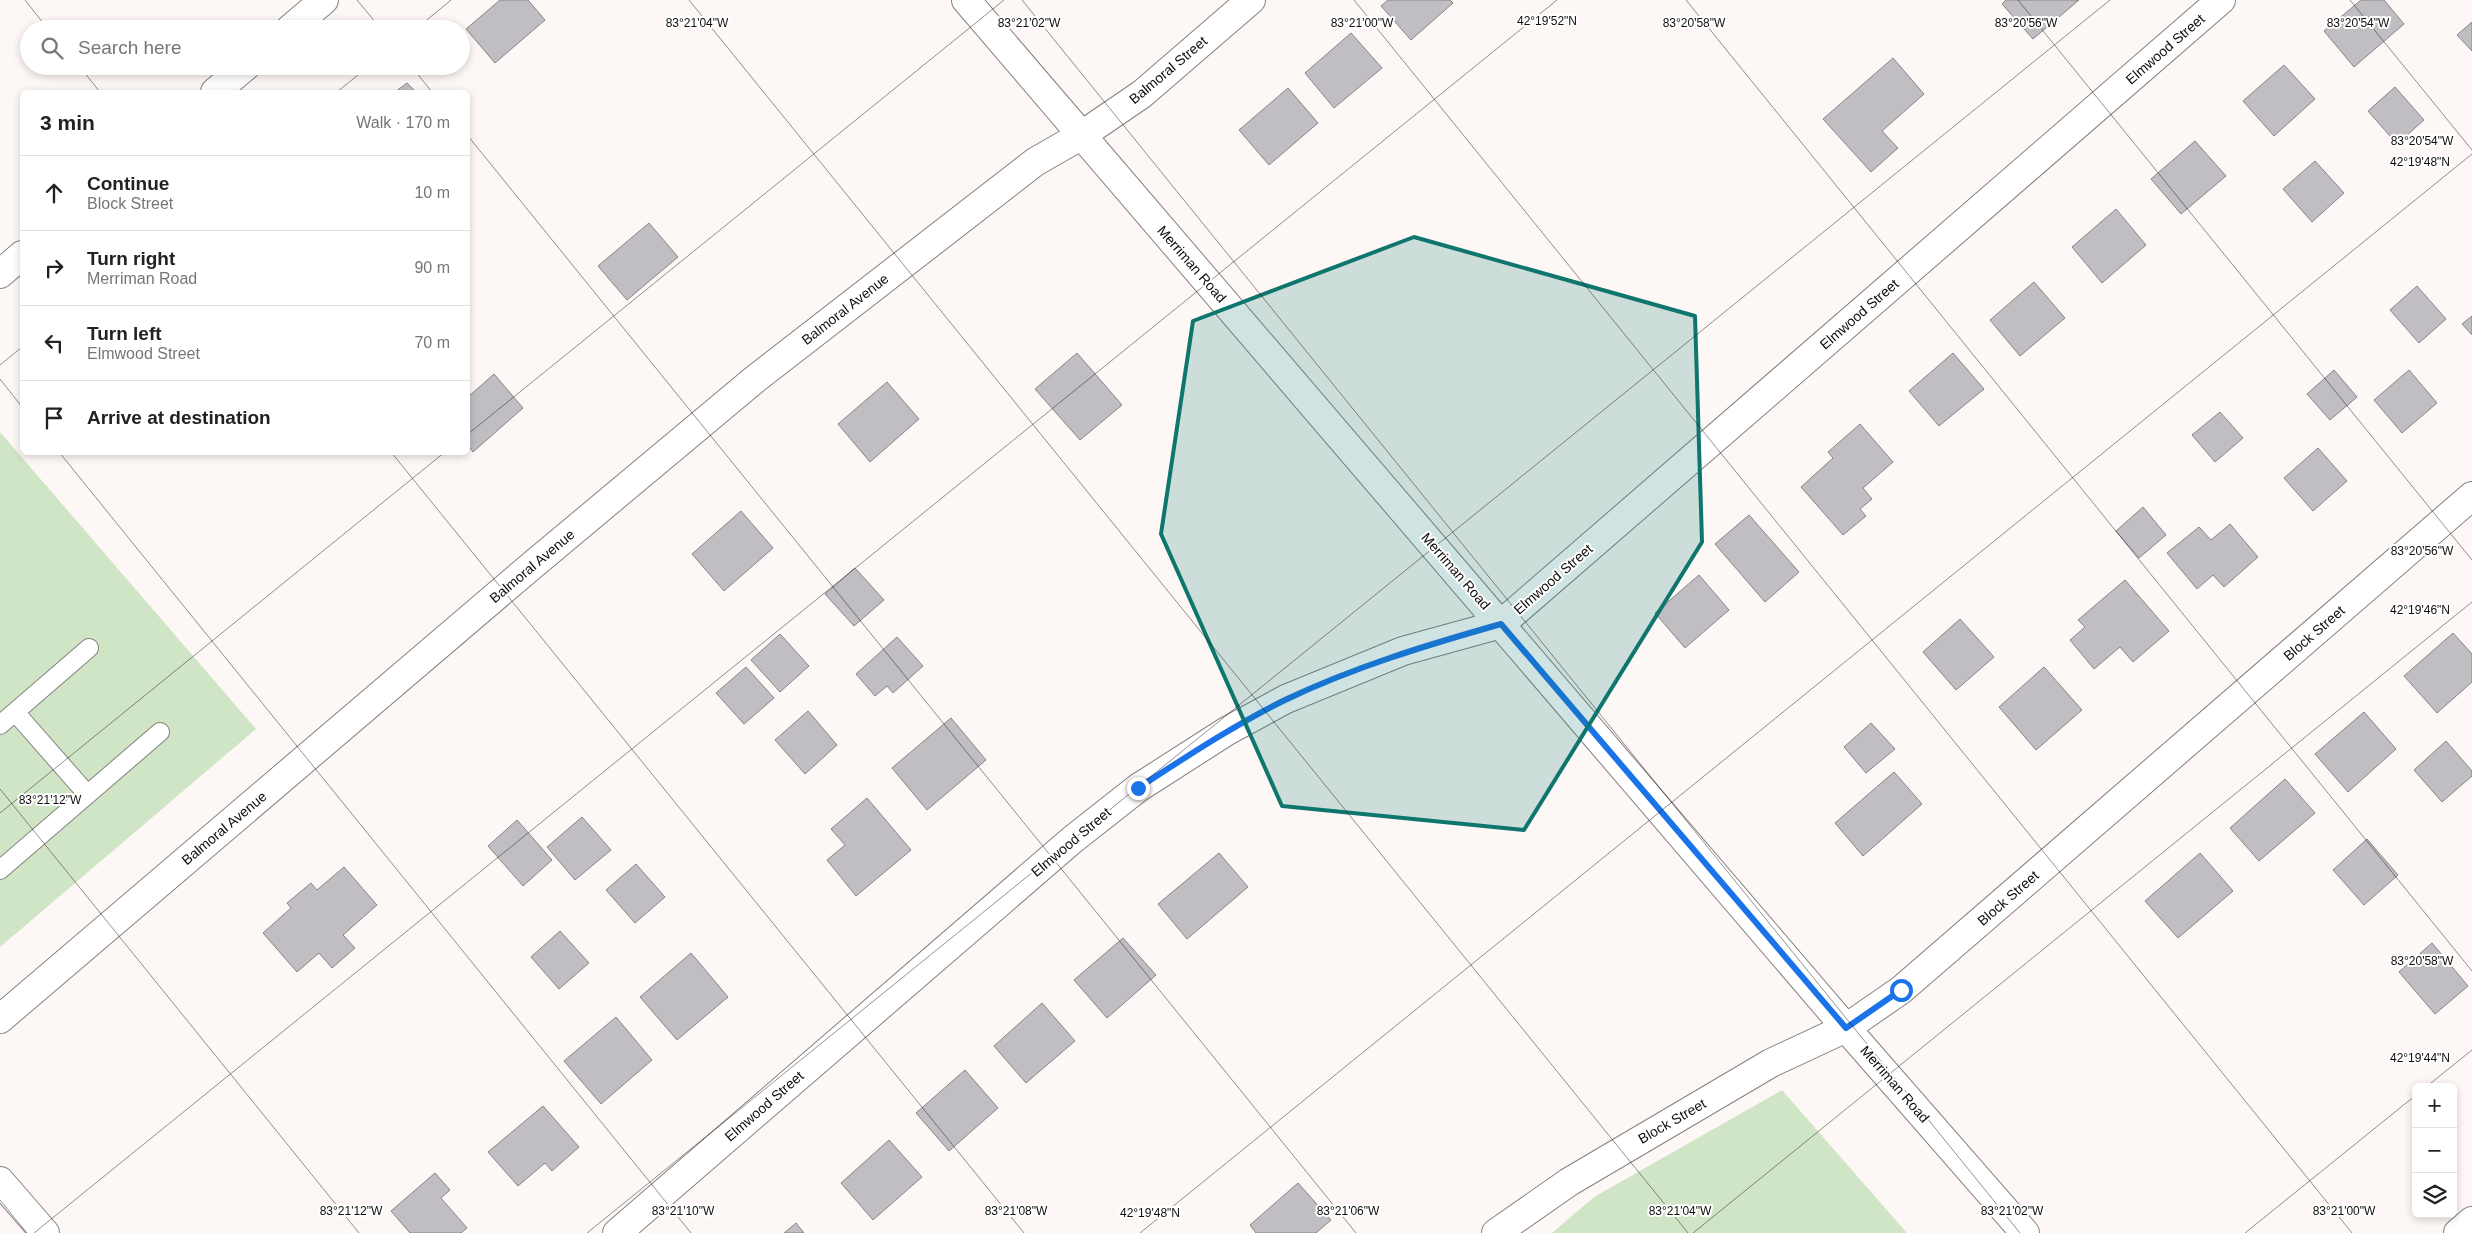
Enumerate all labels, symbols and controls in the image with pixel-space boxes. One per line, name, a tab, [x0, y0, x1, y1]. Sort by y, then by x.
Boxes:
street label: Elmwood Street	[2122, 10, 2208, 87]
text: 42°19'52"N	[1517, 14, 1577, 28]
text: 83°21'04"W	[666, 16, 729, 30]
text: 83°21'02"W	[998, 16, 1061, 30]
text: 83°21'00"W	[1331, 16, 1394, 30]
text: 83°20'58"W	[1663, 16, 1726, 30]
text: 83°20'56"W	[1995, 16, 2058, 30]
text: 83°20'54"W	[2327, 16, 2390, 30]
search box	[20, 20, 470, 75]
street label: Balmoral Street	[1126, 33, 1210, 107]
icon: search	[38, 34, 66, 62]
text: Search here	[78, 37, 182, 58]
text: 3 min	[40, 111, 95, 134]
text: Walk · 170 m	[356, 114, 450, 131]
text: 83°20'54"W	[2391, 134, 2454, 148]
text: 42°19'48"N	[2390, 155, 2450, 169]
text: Continue	[87, 173, 169, 194]
icon: ahead	[40, 179, 68, 207]
text: 10 m	[414, 184, 450, 201]
text: Block Street	[87, 195, 173, 212]
street label: Merriman Road	[1154, 222, 1230, 306]
text: Turn right	[87, 248, 175, 269]
icon: right	[40, 254, 68, 282]
text: 90 m	[414, 259, 450, 276]
text: Merriman Road	[87, 270, 197, 287]
street label: Balmoral Avenue	[798, 270, 892, 348]
street label: Elmwood Street	[1816, 275, 1902, 352]
text: Turn left	[87, 323, 162, 344]
icon: left	[40, 329, 68, 357]
text: 70 m	[414, 334, 450, 351]
text: Elmwood Street	[87, 345, 200, 362]
icon: arrive	[40, 404, 68, 432]
text: Arrive at destination	[87, 407, 271, 428]
street label: Balmoral Avenue	[486, 526, 578, 606]
street label: Merriman Road	[1418, 529, 1494, 613]
street label: Elmwood Street	[1510, 540, 1596, 617]
text: 83°20'56"W	[2391, 544, 2454, 558]
street label: Block Street	[2280, 602, 2348, 664]
text: 42°19'46"N	[2390, 603, 2450, 617]
route end	[1127, 777, 1150, 800]
street label: Balmoral Avenue	[178, 788, 270, 868]
text: 83°21'12"W	[19, 793, 82, 807]
street label: Elmwood Street	[1028, 804, 1114, 880]
street label: Block Street	[1974, 867, 2042, 929]
text: 83°20'58"W	[2391, 954, 2454, 968]
route start	[1890, 979, 1913, 1002]
street label: Merriman Road	[1857, 1042, 1933, 1126]
text: 42°19'44"N	[2390, 1051, 2450, 1065]
street label: Elmwood Street	[721, 1067, 807, 1144]
map controls	[2412, 1083, 2457, 1218]
button: +	[2412, 1083, 2457, 1128]
street label: Block Street	[1635, 1095, 1709, 1147]
button: −	[2412, 1128, 2457, 1173]
button: layers	[2412, 1173, 2457, 1218]
text: 83°21'12"W	[320, 1204, 383, 1218]
text: 83°21'10"W	[652, 1204, 715, 1218]
text: 83°21'08"W	[985, 1204, 1048, 1218]
text: 83°21'06"W	[1317, 1204, 1380, 1218]
text: 83°21'04"W	[1649, 1204, 1712, 1218]
text: 83°21'02"W	[1981, 1204, 2044, 1218]
text: 83°21'00"W	[2313, 1204, 2376, 1218]
text: 42°19'48"N	[1120, 1206, 1180, 1220]

